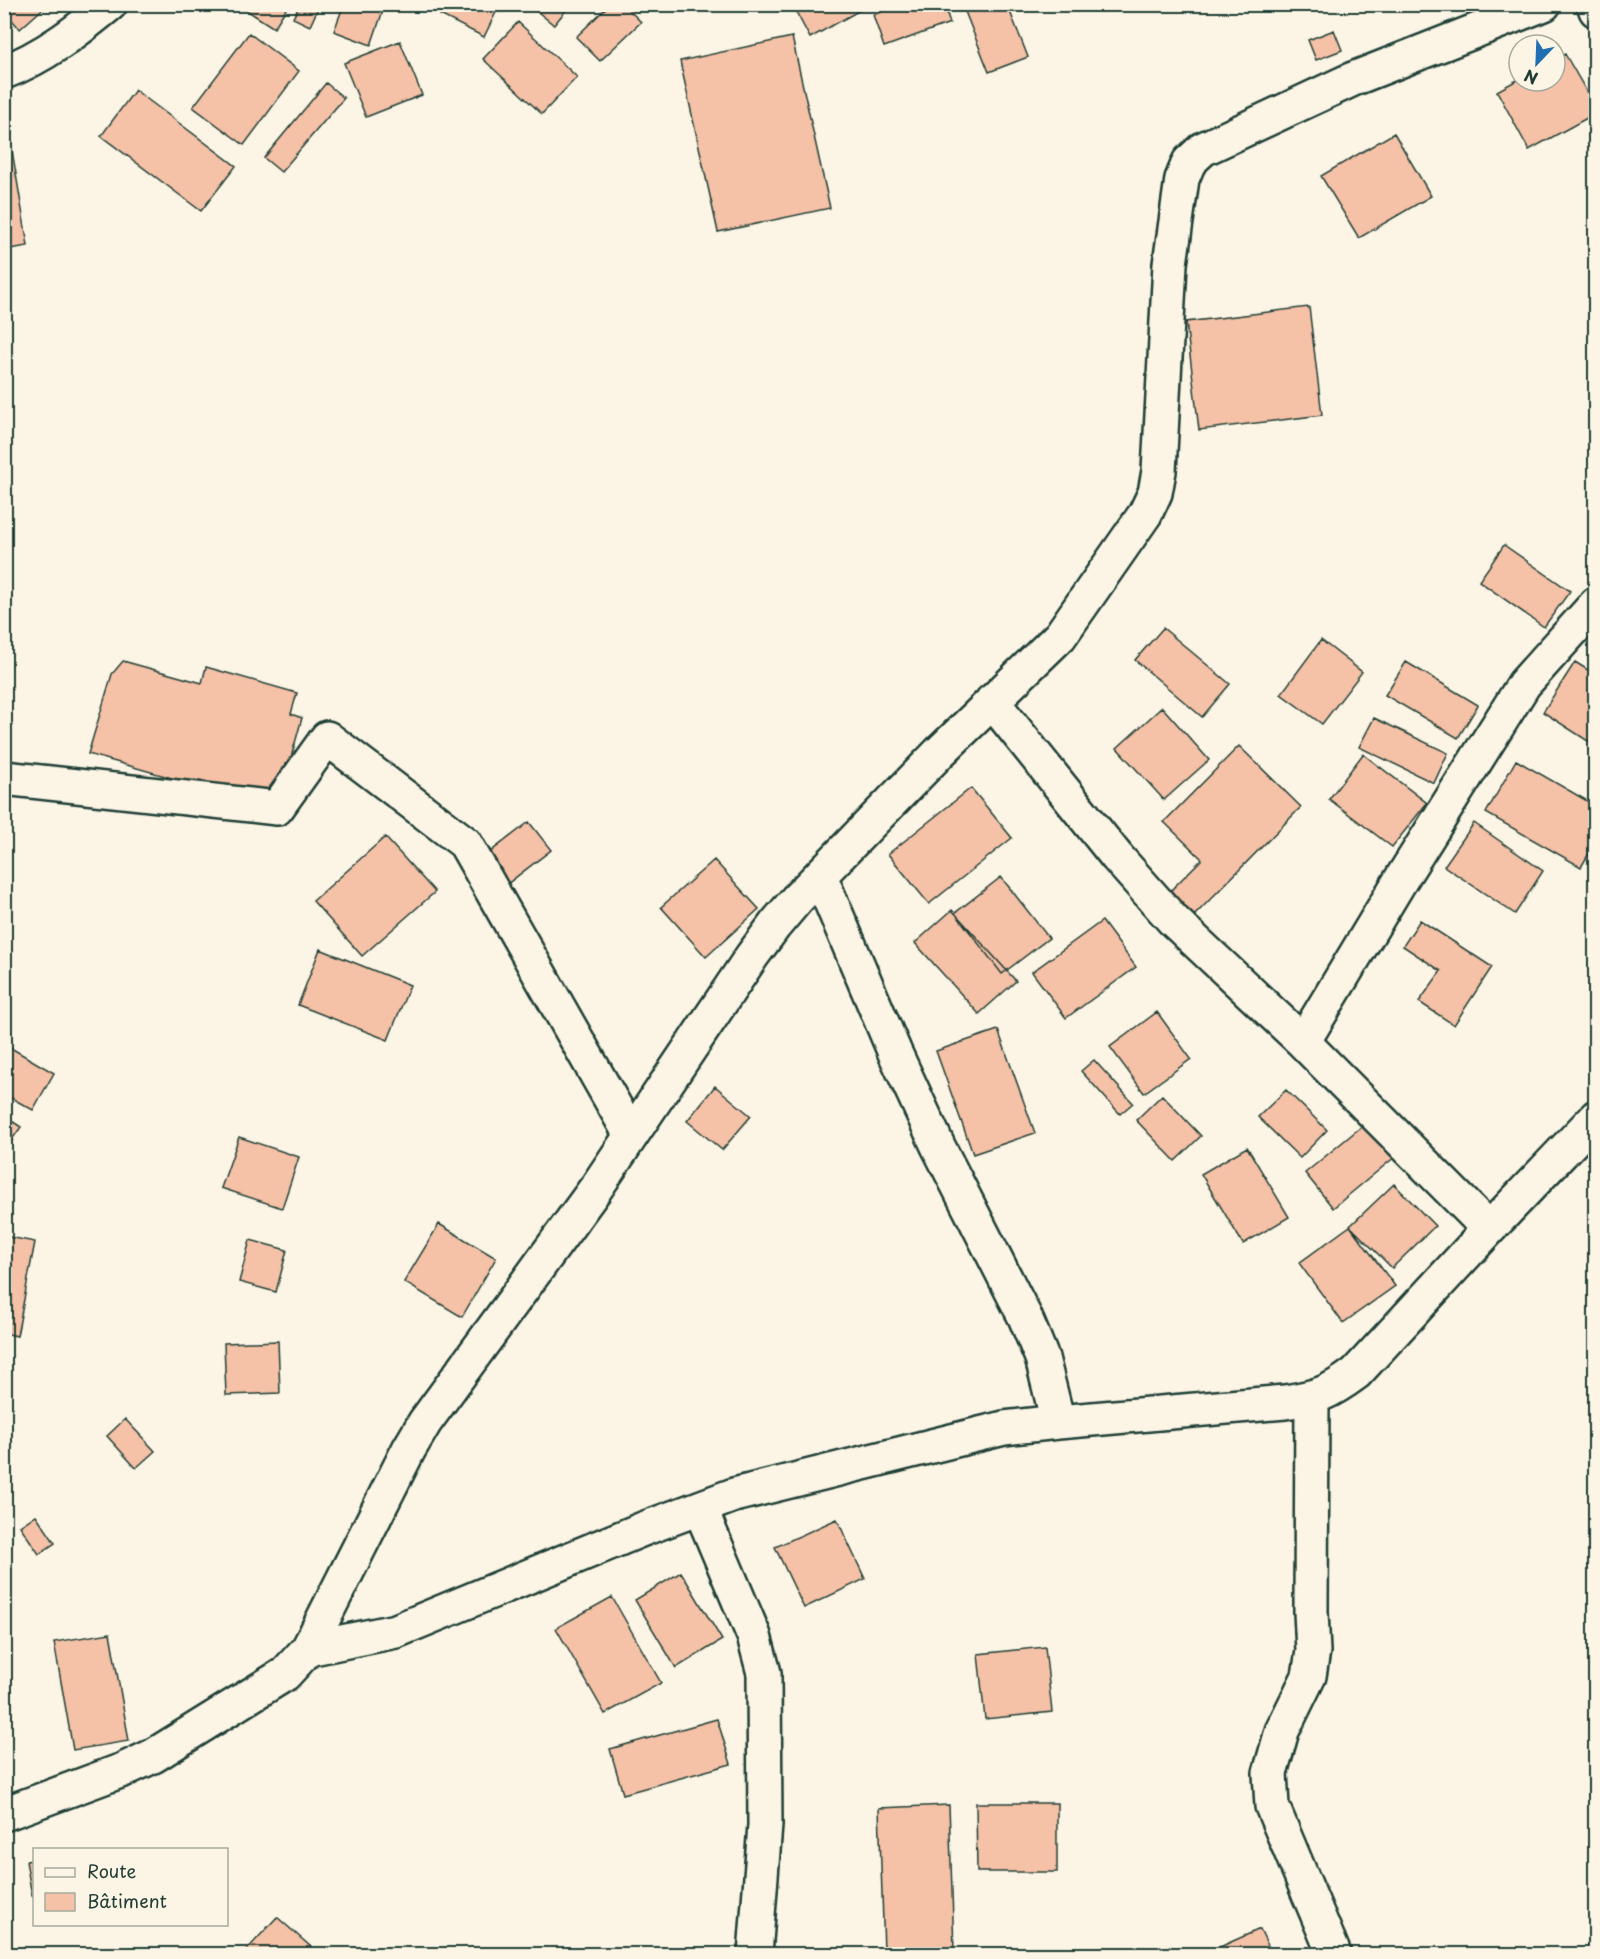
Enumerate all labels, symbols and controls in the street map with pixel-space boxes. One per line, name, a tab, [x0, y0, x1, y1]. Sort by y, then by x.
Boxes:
north arrow	[1507, 33, 1567, 93]
text: N	[1520, 64, 1541, 91]
legend	[33, 1848, 228, 1926]
text: Route	[87, 1857, 137, 1884]
text: Bâtiment	[87, 1887, 167, 1914]

